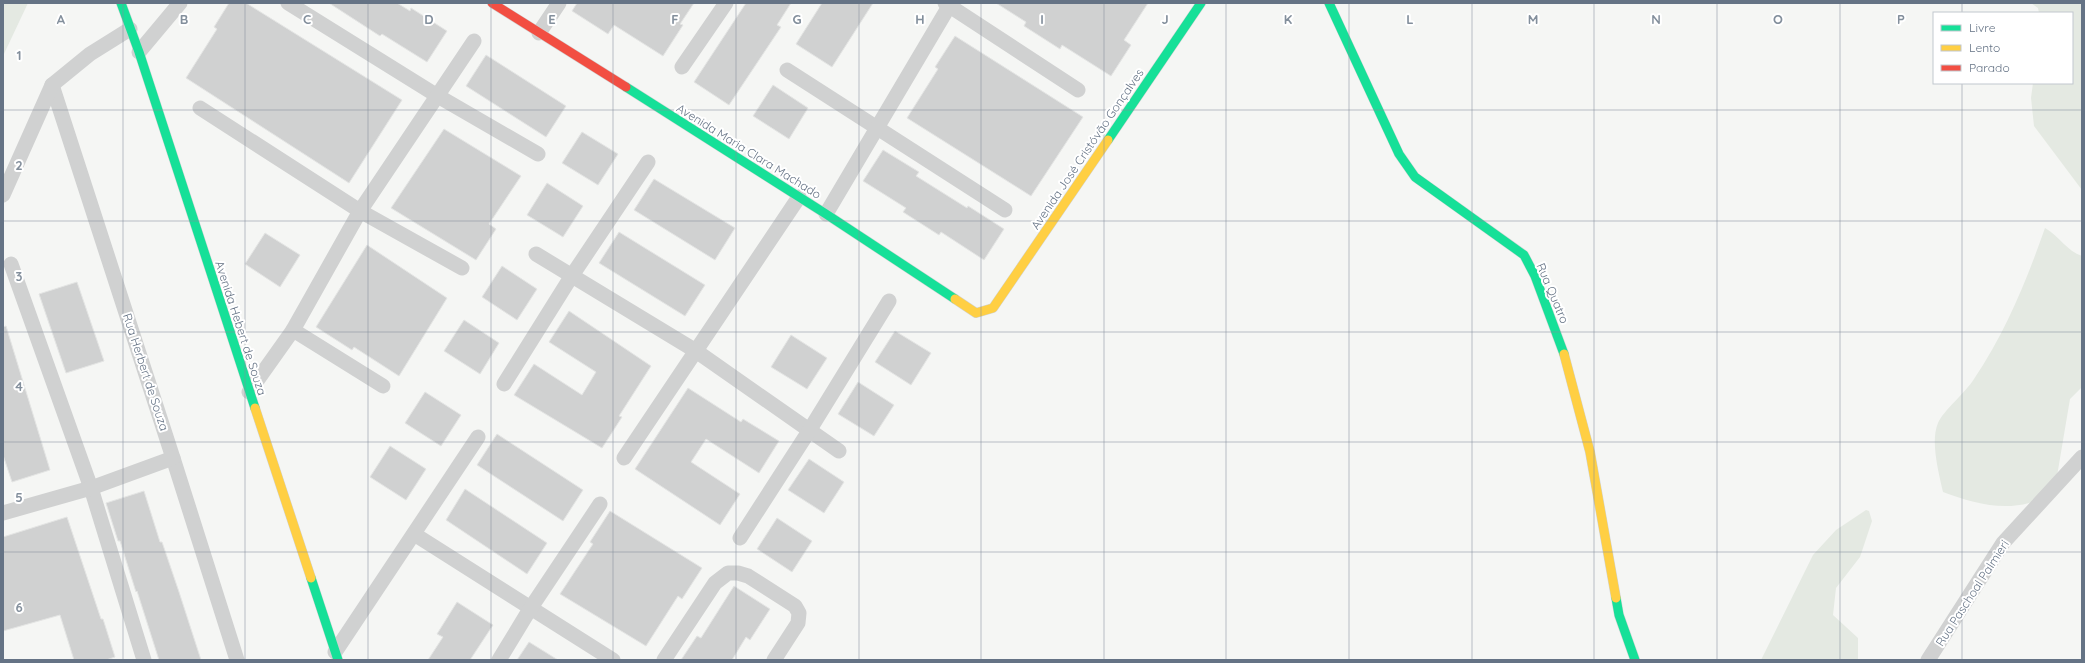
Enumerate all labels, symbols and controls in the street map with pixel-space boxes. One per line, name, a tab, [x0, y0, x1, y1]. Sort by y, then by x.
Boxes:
text: A	[57, 11, 66, 27]
text: B	[180, 11, 188, 27]
text: C	[303, 11, 311, 27]
text: D	[424, 11, 434, 27]
text: E	[548, 11, 556, 27]
text: F	[671, 11, 679, 27]
text: G	[792, 11, 802, 27]
text: H	[915, 11, 925, 27]
text: I	[1040, 11, 1044, 27]
text: J	[1161, 11, 1169, 27]
text: K	[1284, 11, 1293, 27]
text: L	[1406, 11, 1414, 27]
text: M	[1528, 11, 1538, 27]
text: N	[1651, 11, 1661, 27]
text: O	[1773, 11, 1783, 27]
text: P	[1897, 11, 1905, 27]
legend	[1933, 12, 2073, 84]
text: Livre	[1969, 20, 1996, 35]
text: Lento	[1969, 40, 2000, 55]
text: 1	[16, 47, 22, 63]
text: Parado	[1969, 60, 2010, 75]
street label: Avenida José Cristóvão Gonçalves	[1027, 65, 1147, 232]
street label: Avenida Maria Clara Machado	[674, 100, 824, 202]
text: 2	[15, 157, 23, 173]
street label: Avenida Hebert de Souza	[212, 259, 270, 397]
street label: Rua Quatro	[1534, 260, 1572, 326]
text: 3	[16, 268, 23, 284]
street label: Rua Herbert de Souza	[120, 311, 172, 433]
text: 4	[15, 378, 23, 394]
text: 5	[15, 489, 23, 505]
street label: Rua Paschoal Palmieri	[1932, 537, 2012, 649]
text: 6	[15, 599, 23, 615]

